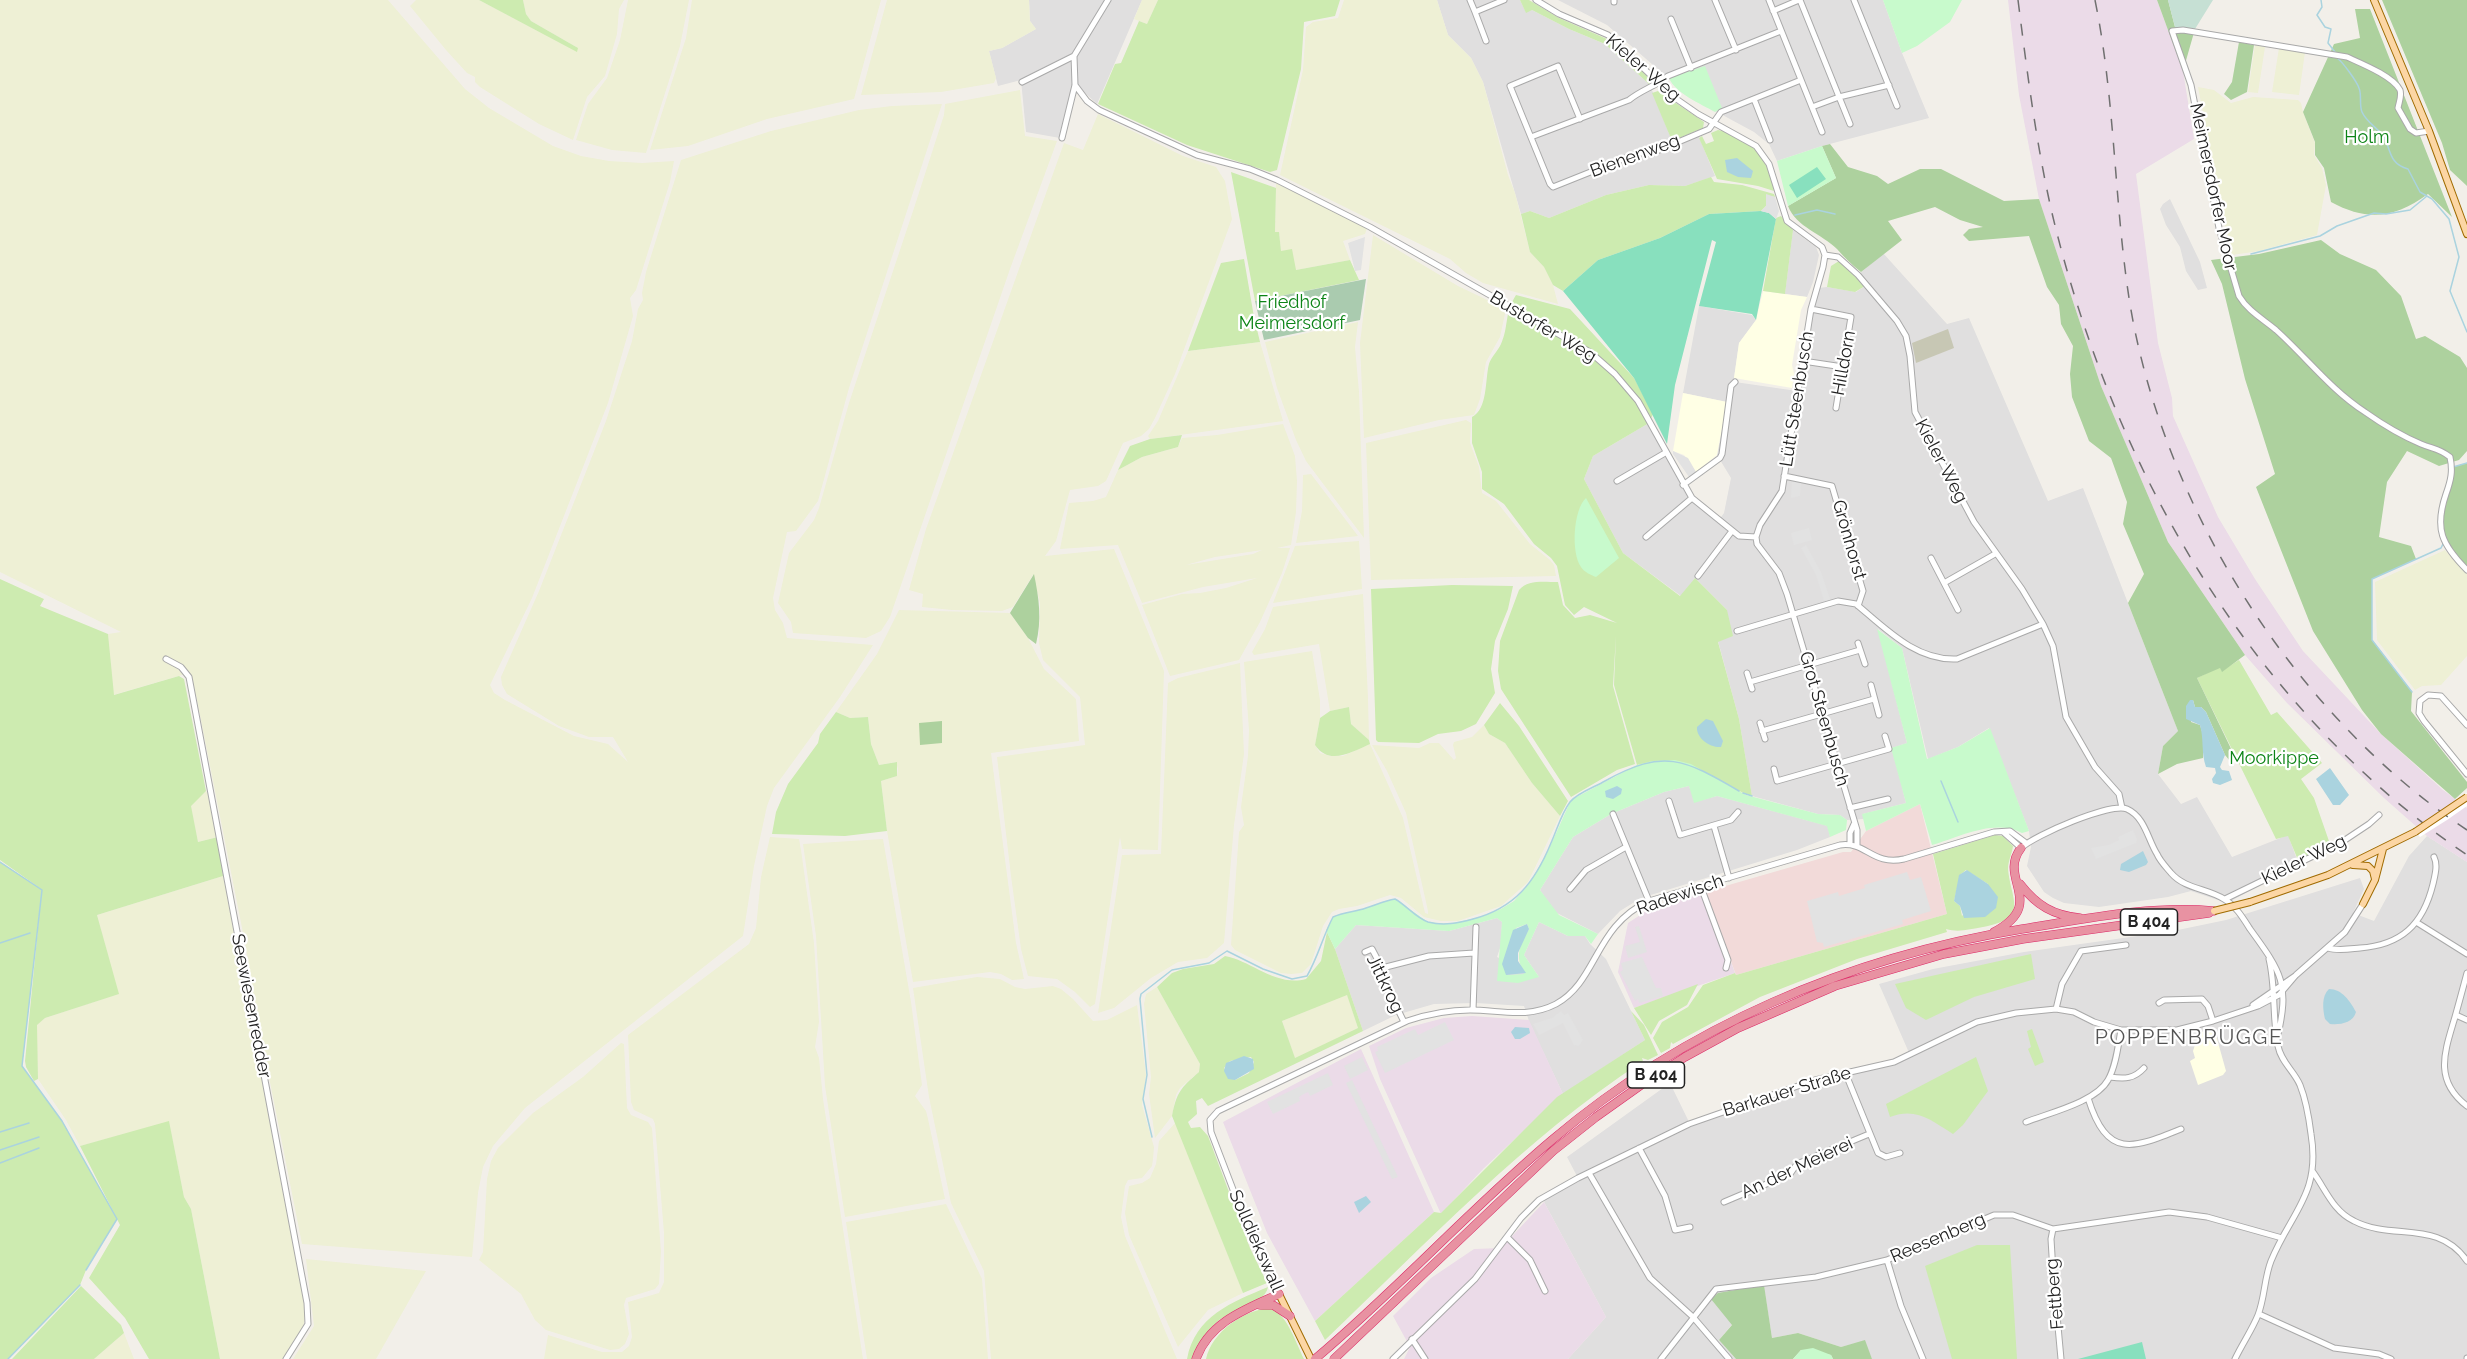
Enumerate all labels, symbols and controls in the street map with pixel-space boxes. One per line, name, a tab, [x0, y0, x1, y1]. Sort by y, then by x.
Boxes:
street label: Kieler Weg	[1601, 30, 1685, 106]
street label: Meimersdorfer Moor	[2185, 101, 2241, 273]
park label: Holm	[2344, 127, 2390, 149]
street label: Bienenweg	[1587, 130, 1683, 182]
street label: Bustorfer Weg	[1486, 287, 1600, 367]
park label: Friedhof Meimersdorf	[1239, 292, 1345, 334]
street label: Hilldorn	[1828, 329, 1860, 397]
street label: Lütt Steenbusch	[1776, 330, 1818, 468]
street label: Kieler Weg	[1910, 415, 1972, 507]
street label: Grönhorst	[1827, 497, 1871, 583]
street label: Grot Steenbusch	[1794, 649, 1854, 789]
park label: Moorkippe	[2229, 748, 2319, 770]
street label: Kieler Weg	[2258, 830, 2350, 890]
street label: Radewisch	[1634, 870, 1726, 920]
road number: B 404	[2120, 909, 2178, 935]
street label: Seewiesenredder	[226, 932, 276, 1080]
street label: Jittkrog	[1362, 951, 1408, 1017]
district label: POPPENBRÜGGE	[2095, 1025, 2283, 1051]
road number: B 404	[1628, 1062, 1684, 1088]
street label: Barkauer Straße	[1720, 1062, 1854, 1122]
street label: An der Meierei	[1738, 1133, 1856, 1203]
street label: Solldiekswall	[1224, 1187, 1288, 1295]
street label: Reesenberg	[1887, 1208, 1989, 1268]
street label: Fettberg	[2041, 1257, 2069, 1331]

